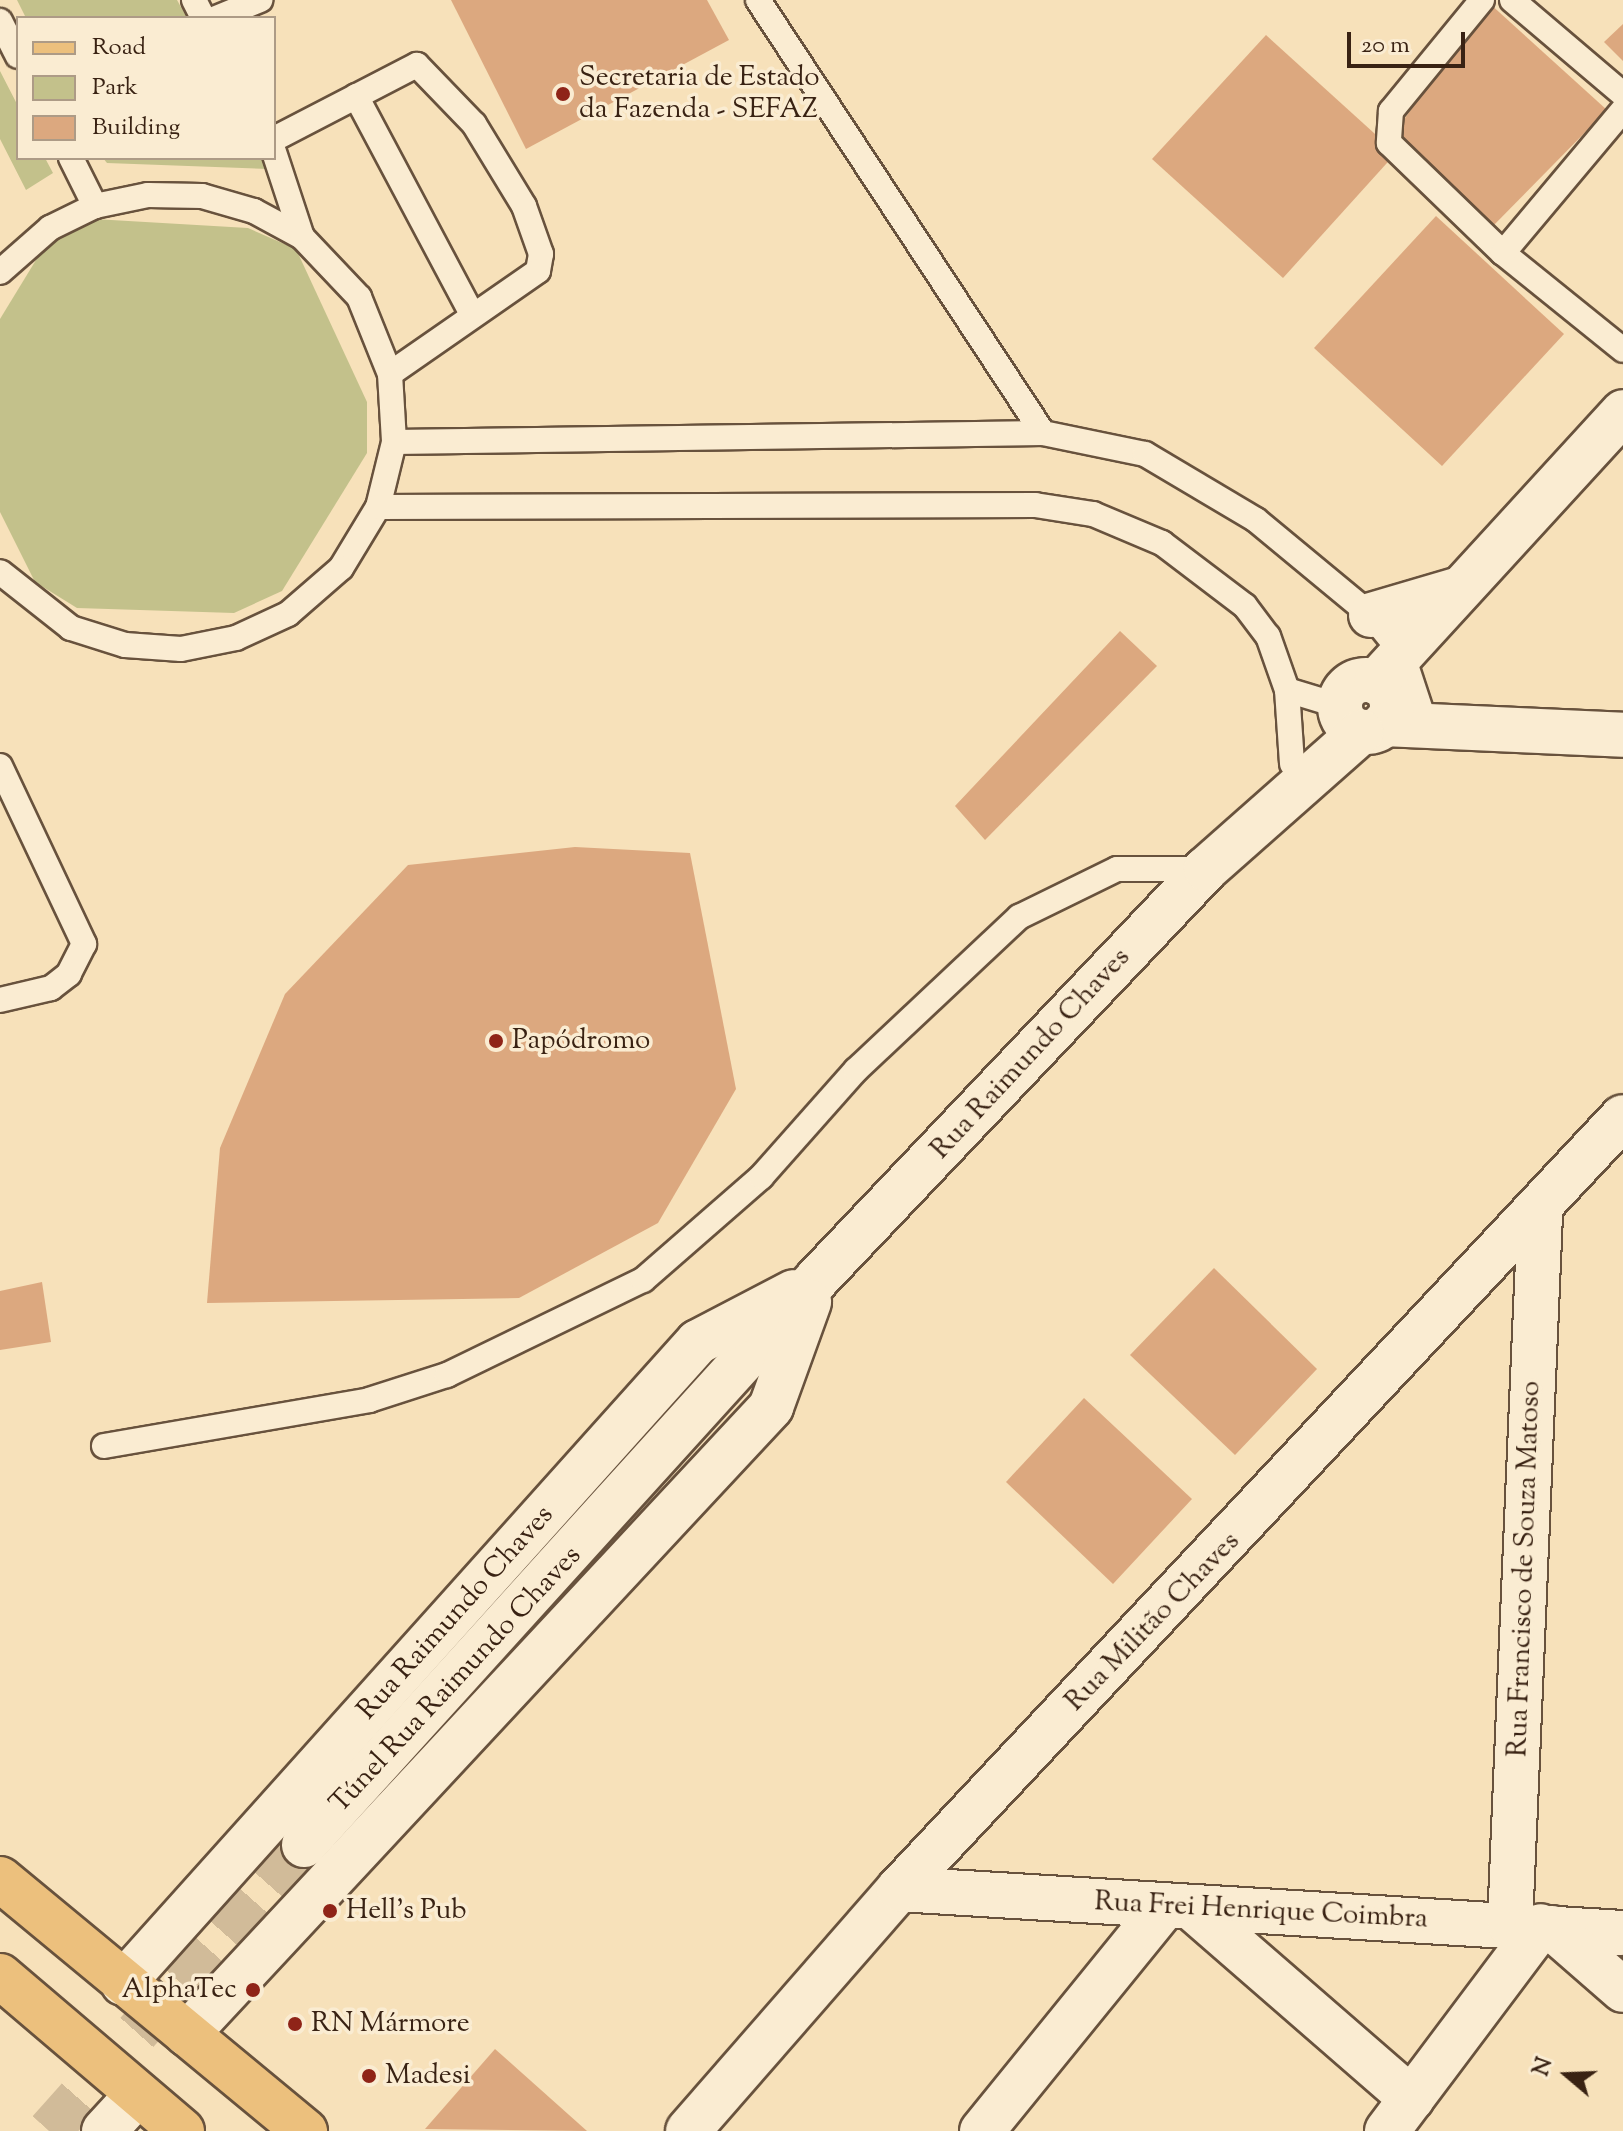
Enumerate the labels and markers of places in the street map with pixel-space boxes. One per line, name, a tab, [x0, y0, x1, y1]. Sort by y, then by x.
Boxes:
place label: Secretaria de Estado da Fazenda - SEFAZ	[579, 61, 820, 127]
marker: Secretaria de Estado da Fazenda - SEFAZ	[554, 85, 572, 103]
place label: Papódromo	[512, 1024, 650, 1058]
marker: Papódromo	[487, 1032, 505, 1050]
place label: Hell's Pub	[346, 1894, 466, 1928]
marker: Hell's Pub	[321, 1902, 339, 1920]
place label: AlphaTec	[122, 1973, 237, 2007]
marker: AlphaTec	[244, 1981, 262, 1999]
place label: RN Mármore	[311, 2007, 470, 2041]
marker: RN Mármore	[286, 2015, 304, 2033]
place label: Madesi	[385, 2059, 471, 2093]
marker: Madesi	[360, 2067, 378, 2085]

